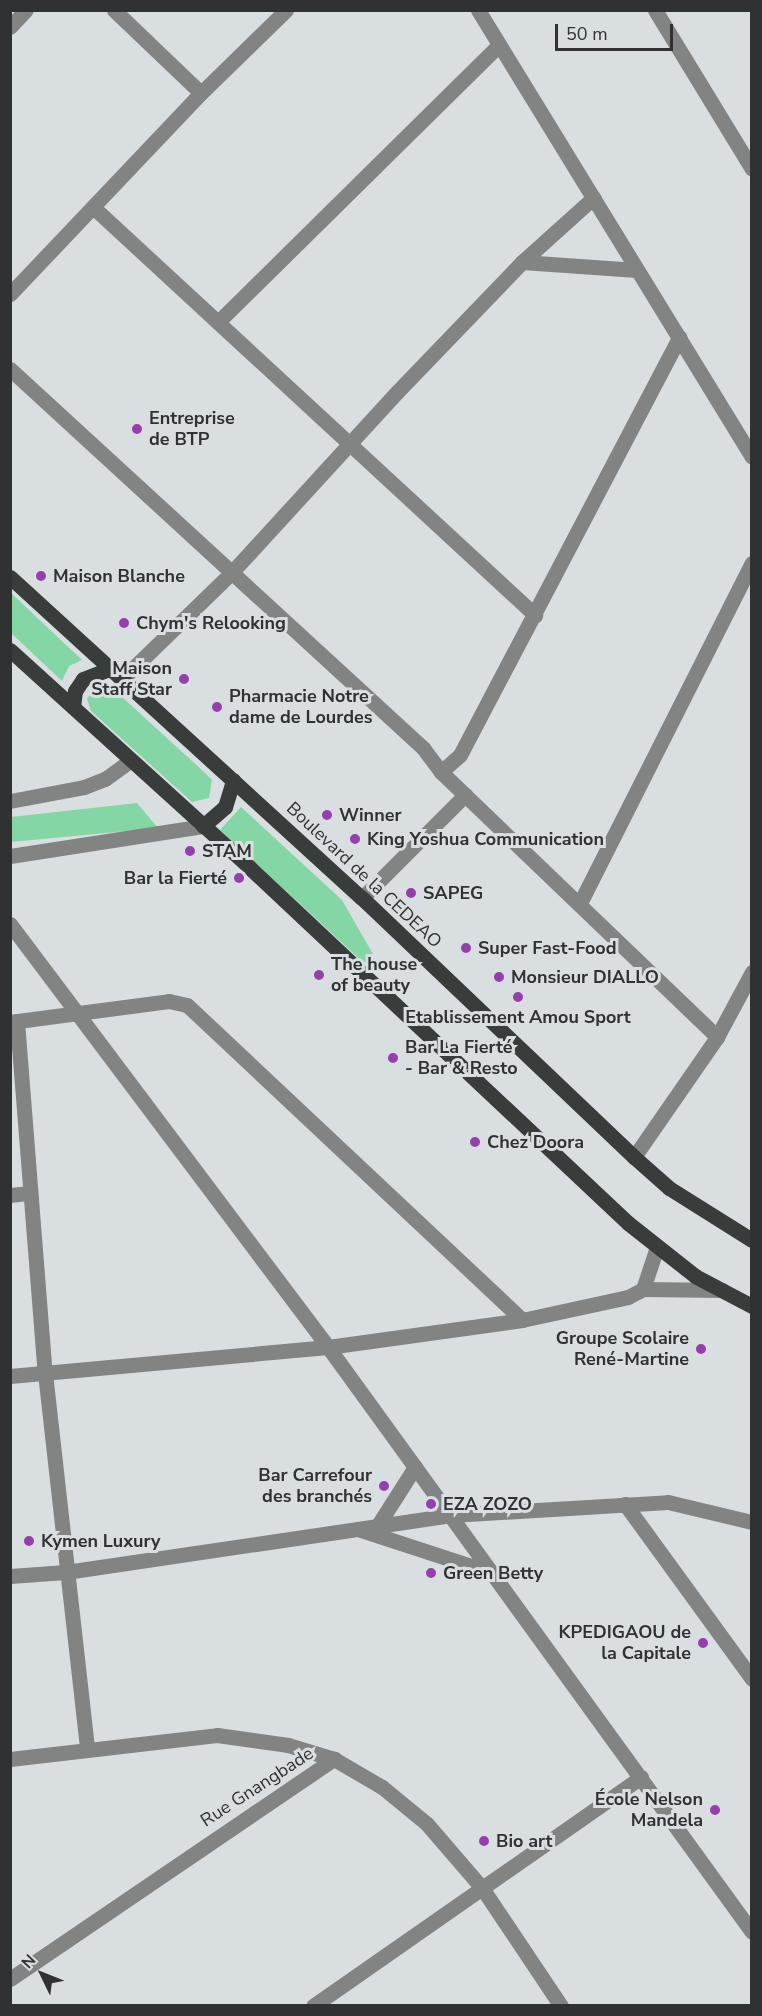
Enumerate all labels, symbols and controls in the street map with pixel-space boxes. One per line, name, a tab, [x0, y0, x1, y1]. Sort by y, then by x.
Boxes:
scale bar	[558, 12, 676, 50]
text: 50 m	[566, 22, 608, 46]
place label: Entreprise de BTP	[149, 408, 235, 450]
marker: Entreprise de BTP	[130, 422, 144, 436]
place label: Maison Blanche	[53, 565, 185, 587]
marker: Maison Blanche	[34, 569, 48, 583]
place label: Chym's Relooking	[136, 612, 286, 634]
marker: Chym's Relooking	[117, 616, 131, 630]
place label: Maison Staff Star	[91, 658, 172, 700]
marker: Maison Staff Star	[177, 672, 191, 686]
place label: Pharmacie Notre dame de Lourdes	[229, 686, 373, 728]
marker: Pharmacie Notre dame de Lourdes	[210, 700, 224, 714]
street label: Boulevard de la CEDEAO	[282, 797, 446, 953]
place label: Winner	[339, 804, 401, 826]
marker: Winner	[320, 808, 334, 822]
place label: King Yoshua Communication	[367, 828, 604, 850]
marker: King Yoshua Communication	[348, 832, 362, 846]
place label: STAM	[202, 840, 252, 862]
marker: STAM	[183, 844, 197, 858]
place label: Bar la Fierté	[124, 867, 227, 889]
marker: Bar la Fierté	[232, 871, 246, 885]
place label: SAPEG	[423, 882, 483, 904]
marker: SAPEG	[404, 886, 418, 900]
place label: Super Fast-Food	[478, 937, 617, 959]
marker: Super Fast-Food	[459, 941, 473, 955]
place label: The house of beauty	[331, 954, 417, 996]
place label: Monsieur DIALLO	[511, 966, 659, 988]
marker: The house of beauty	[312, 968, 326, 982]
marker: Monsieur DIALLO	[492, 970, 506, 984]
marker: Etablissement Amou Sport	[511, 990, 525, 1004]
place label: Etablissement Amou Sport	[405, 1006, 631, 1028]
place label: Bar La Fierté - Bar & Resto	[405, 1037, 517, 1080]
marker: Bar La Fierté - Bar & Resto	[386, 1051, 400, 1065]
place label: Chez Doora	[487, 1131, 584, 1153]
marker: Chez Doora	[468, 1135, 482, 1149]
place label: Groupe Scolaire René-Martine	[556, 1328, 689, 1370]
marker: Groupe Scolaire René-Martine	[694, 1342, 708, 1356]
place label: Bar Carrefour des branchés	[258, 1465, 372, 1508]
marker: Bar Carrefour des branchés	[377, 1479, 391, 1493]
place label: EZA ZOZO	[443, 1493, 532, 1515]
marker: EZA ZOZO	[424, 1497, 438, 1511]
place label: Kymen Luxury	[41, 1530, 160, 1552]
marker: Kymen Luxury	[22, 1534, 36, 1548]
place label: Green Betty	[443, 1562, 543, 1584]
marker: Green Betty	[424, 1566, 438, 1580]
place label: KPEDIGAOU de la Capitale	[559, 1622, 691, 1664]
marker: KPEDIGAOU de la Capitale	[696, 1636, 710, 1650]
street label: Rue Gnangbade	[197, 1743, 317, 1831]
place label: École Nelson Mandela	[595, 1789, 703, 1832]
marker: École Nelson Mandela	[708, 1803, 722, 1817]
place label: Bio art	[496, 1830, 553, 1852]
marker: Bio art	[477, 1834, 491, 1848]
north arrow	[12, 1944, 72, 2004]
text: N	[17, 1950, 41, 1974]

